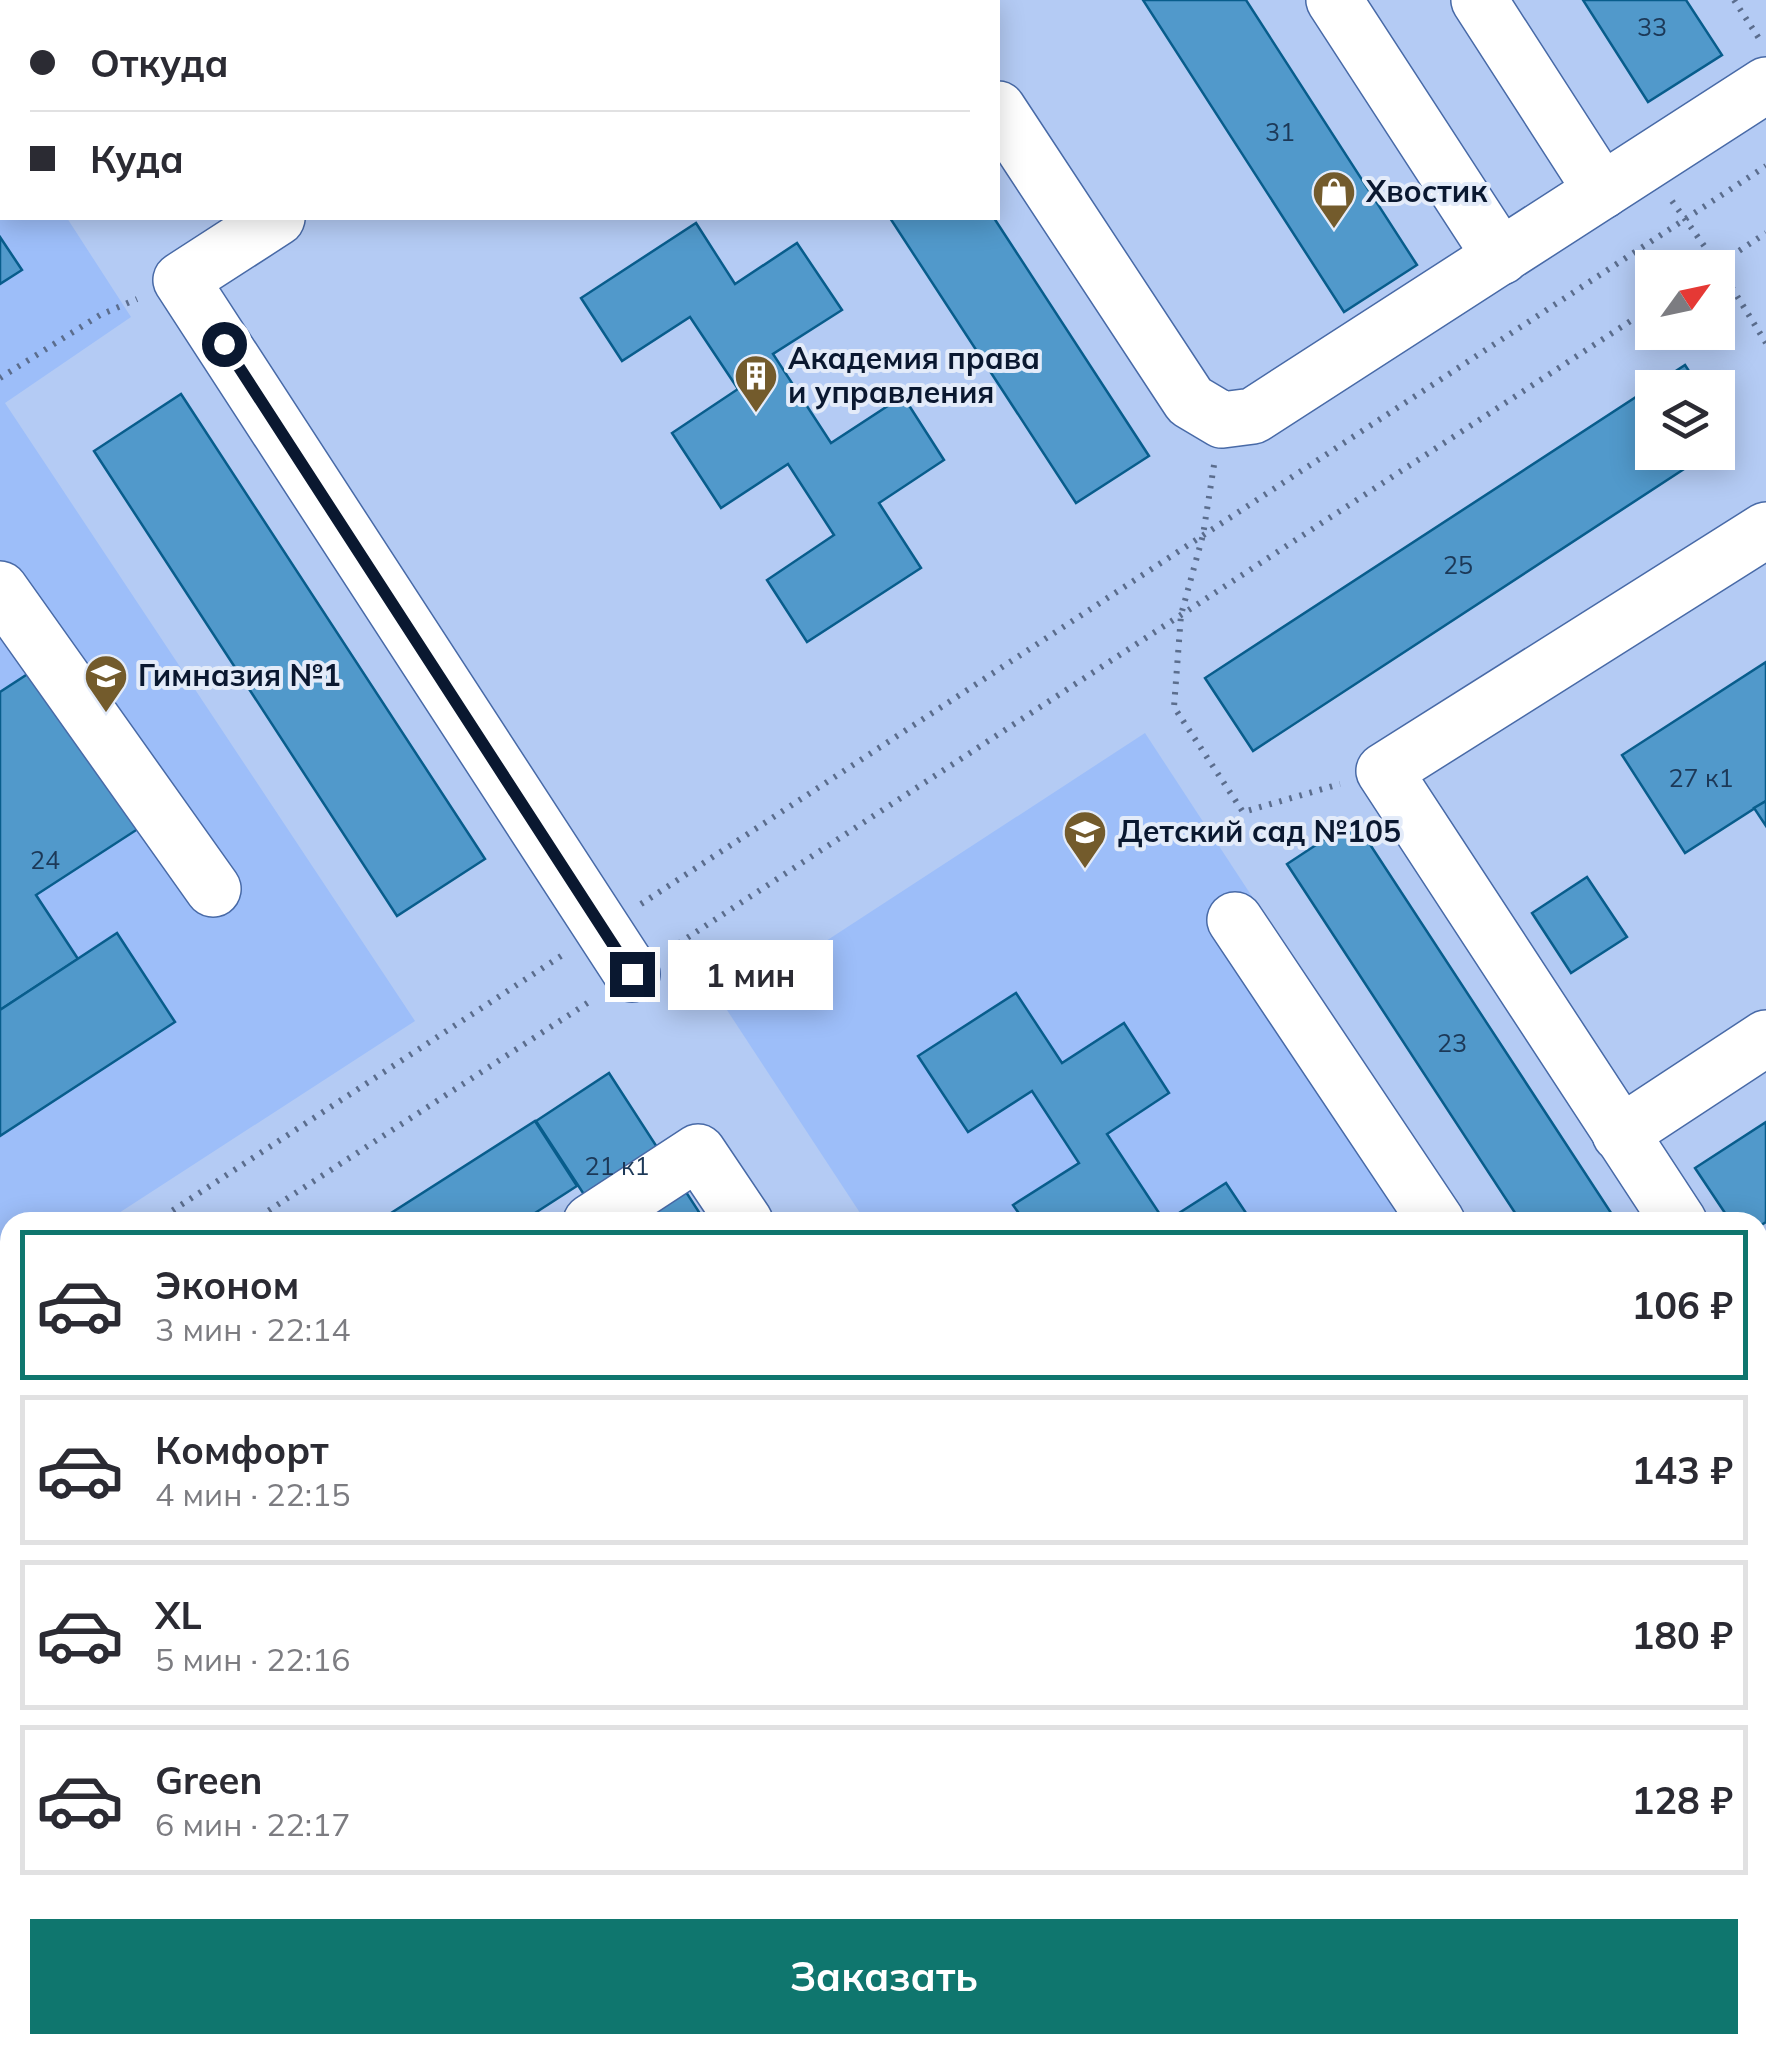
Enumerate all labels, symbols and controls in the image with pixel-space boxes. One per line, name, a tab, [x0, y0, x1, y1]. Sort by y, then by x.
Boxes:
house number: 33	[1637, 11, 1667, 42]
text: Откуда	[90, 39, 229, 87]
house number: 31	[1265, 116, 1295, 147]
text: Куда	[90, 135, 184, 183]
shop icon: Хвостик	[1311, 169, 1357, 230]
place label: Хвостик	[1365, 172, 1488, 210]
north arrow	[1635, 250, 1735, 350]
map controls	[1635, 250, 1735, 470]
route start	[202, 322, 247, 367]
place label: Академия права и управления	[788, 339, 1040, 411]
building icon: Академия права и управления	[733, 353, 779, 414]
button: layers	[1635, 370, 1735, 470]
house number: 25	[1443, 549, 1473, 580]
school or university icon: Гимназия №1	[83, 653, 129, 714]
place label: Гимназия №1	[138, 656, 341, 694]
house number: 27 к1	[1669, 762, 1733, 793]
school or university icon: Детский сад №105	[1062, 809, 1108, 870]
place label: Детский сад №105	[1118, 812, 1401, 850]
house number: 24	[30, 844, 60, 875]
callout: 1 мин	[667, 939, 832, 1009]
route end	[610, 952, 655, 997]
text: 1 мин	[706, 955, 795, 995]
house number: 23	[1437, 1027, 1467, 1058]
house number: 21 к1	[585, 1150, 649, 1181]
icon: car	[35, 1260, 125, 1350]
text: Эконом	[155, 1261, 299, 1309]
text: 106 ₽	[1631, 1281, 1733, 1329]
text: 3 мин · 22:14	[155, 1309, 350, 1349]
icon: car	[35, 1425, 125, 1515]
text: Комфорт	[155, 1426, 329, 1474]
text: 143 ₽	[1631, 1446, 1733, 1494]
text: 4 мин · 22:15	[155, 1474, 350, 1514]
icon: car	[35, 1590, 125, 1680]
text: XL	[155, 1591, 202, 1639]
text: 180 ₽	[1631, 1611, 1733, 1659]
text: 5 мин · 22:16	[155, 1639, 350, 1679]
icon: car	[35, 1755, 125, 1845]
text: Green	[155, 1756, 262, 1804]
text: 128 ₽	[1631, 1776, 1733, 1824]
text: 6 мин · 22:17	[155, 1804, 350, 1844]
button: Заказать	[30, 1919, 1738, 2034]

